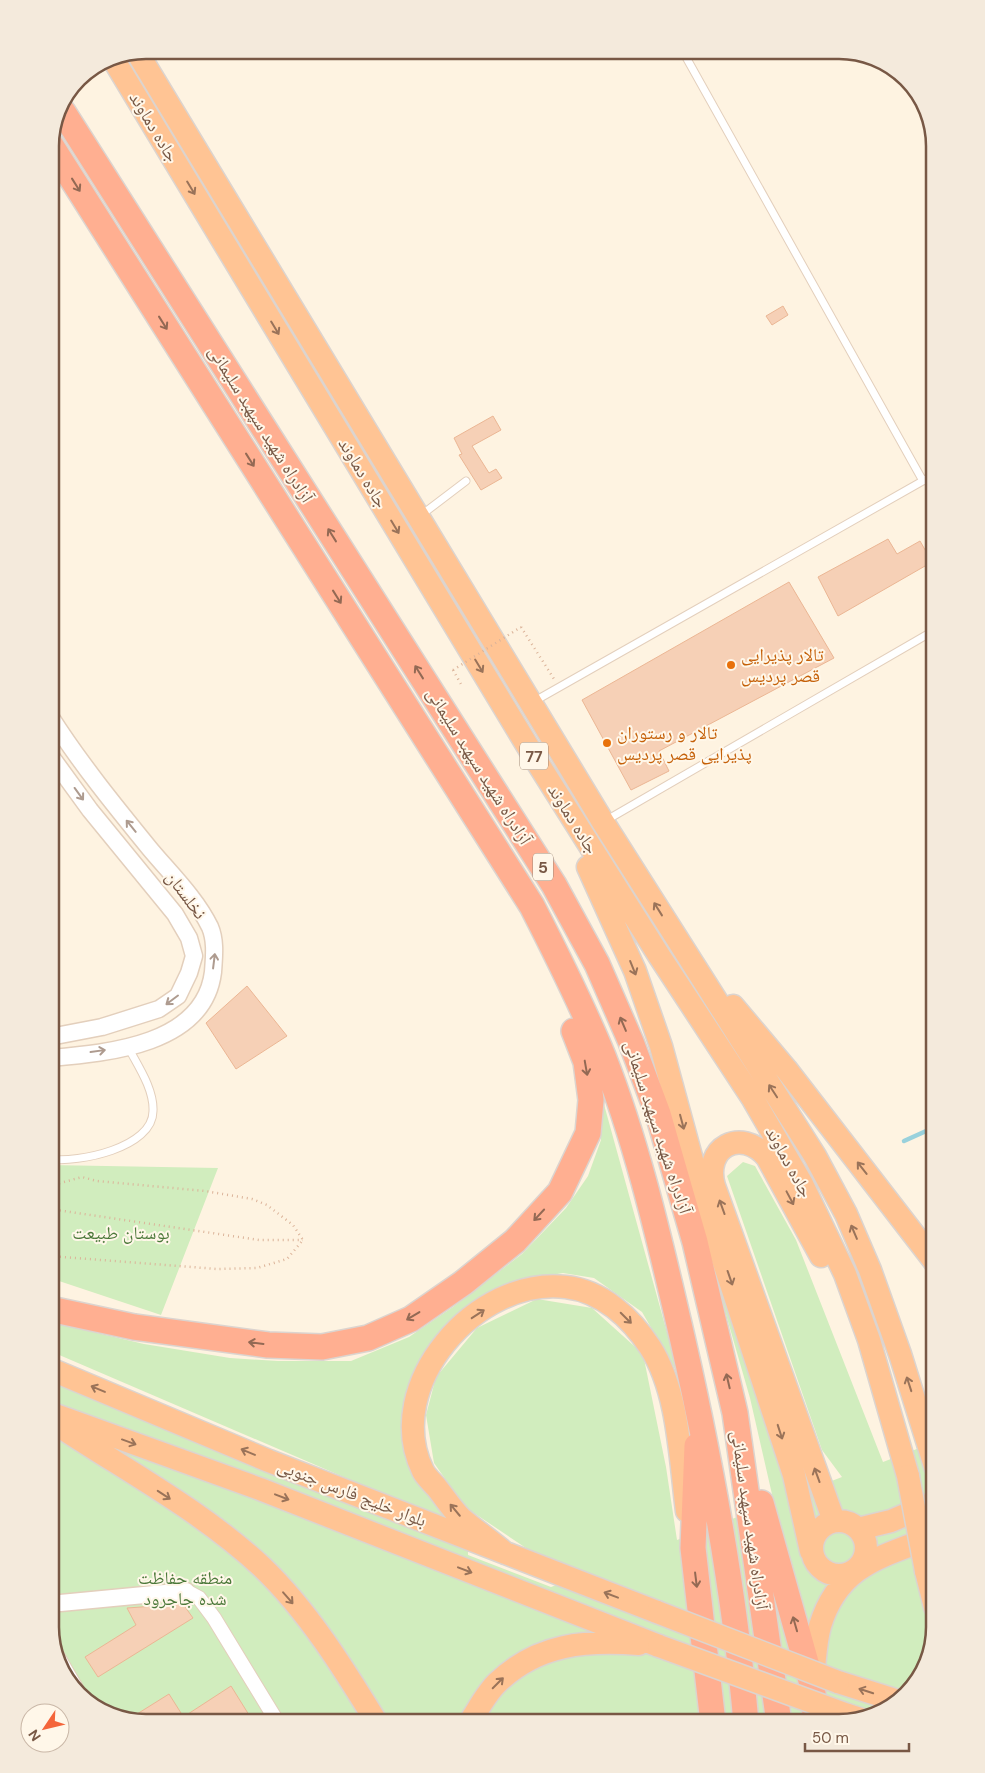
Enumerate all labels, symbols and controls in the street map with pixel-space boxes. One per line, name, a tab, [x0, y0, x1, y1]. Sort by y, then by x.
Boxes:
street label: جاده دماوند	[124, 88, 184, 166]
one-way arrow	[72, 178, 82, 192]
one-way arrow	[187, 181, 197, 195]
one-way arrow	[158, 315, 168, 329]
one-way arrow	[270, 320, 280, 334]
street label: آزادراه شهید سپهبد سلیمانی	[203, 341, 319, 507]
street label: جاده دماوند	[333, 434, 393, 512]
one-way arrow	[245, 453, 255, 467]
one-way arrow	[391, 519, 401, 533]
one-way arrow	[326, 528, 336, 542]
one-way arrow	[332, 590, 342, 604]
place label: تالار پذیرایی قصر پردیس	[741, 643, 824, 688]
one-way arrow	[475, 658, 485, 672]
marker: تالار پذیرایی قصر پردیس	[725, 659, 737, 671]
one-way arrow	[414, 665, 424, 679]
street label: آزادراه شهید سپهبد سلیمانی	[421, 683, 537, 849]
place label: تالار و رستوران پذیرایی قصر پردیس	[617, 721, 752, 766]
marker: تالار و رستوران پذیرایی قصر پردیس	[601, 737, 613, 749]
road number: 77	[520, 742, 548, 769]
street label: جاده دماوند	[542, 780, 604, 858]
one-way arrow	[74, 787, 84, 801]
one-way arrow	[125, 820, 136, 833]
road number: 5	[533, 854, 553, 880]
street label: نخلستان	[160, 866, 212, 924]
one-way arrow	[653, 902, 663, 916]
one-way arrow	[209, 953, 219, 969]
one-way arrow	[629, 960, 638, 975]
one-way arrow	[165, 995, 179, 1005]
one-way arrow	[618, 1017, 628, 1032]
street label: آزادراه شهید سپهبد سلیمانی	[619, 1037, 697, 1217]
one-way arrow	[90, 1046, 106, 1056]
one-way arrow	[582, 1059, 592, 1075]
one-way arrow	[768, 1084, 778, 1098]
one-way arrow	[678, 1114, 687, 1130]
street label: جاده دماوند	[760, 1122, 818, 1202]
one-way arrow	[857, 1162, 868, 1175]
one-way arrow	[785, 1191, 795, 1205]
one-way arrow	[717, 1200, 726, 1215]
one-way arrow	[533, 1209, 545, 1221]
park label: بوستان طبیعت	[72, 1221, 170, 1245]
one-way arrow	[848, 1224, 857, 1239]
one-way arrow	[725, 1269, 735, 1285]
one-way arrow	[471, 1308, 485, 1318]
one-way arrow	[406, 1311, 420, 1322]
one-way arrow	[619, 1312, 632, 1324]
one-way arrow	[249, 1338, 265, 1348]
one-way arrow	[723, 1373, 732, 1389]
one-way arrow	[904, 1376, 914, 1392]
one-way arrow	[91, 1384, 106, 1393]
one-way arrow	[776, 1424, 785, 1439]
street label: آزادراه شهید سپهبد سلیمانی	[726, 1429, 775, 1612]
one-way arrow	[121, 1438, 136, 1447]
one-way arrow	[241, 1447, 256, 1456]
street label: بلوار خلیج فارس جنوبی	[274, 1454, 430, 1532]
one-way arrow	[812, 1468, 821, 1484]
one-way arrow	[157, 1489, 171, 1500]
one-way arrow	[274, 1494, 289, 1503]
one-way arrow	[449, 1504, 461, 1517]
one-way arrow	[457, 1565, 472, 1575]
park label: منطقه حفاظت شده جاجرود	[138, 1566, 232, 1611]
one-way arrow	[692, 1571, 702, 1587]
one-way arrow	[604, 1589, 619, 1598]
one-way arrow	[283, 1591, 294, 1604]
one-way arrow	[790, 1617, 800, 1633]
one-way arrow	[492, 1677, 504, 1689]
one-way arrow	[859, 1686, 874, 1695]
north arrow	[20, 1703, 70, 1753]
scale bar	[805, 1720, 909, 1752]
text: N	[24, 1726, 45, 1745]
text: 50 m	[812, 1728, 849, 1748]

